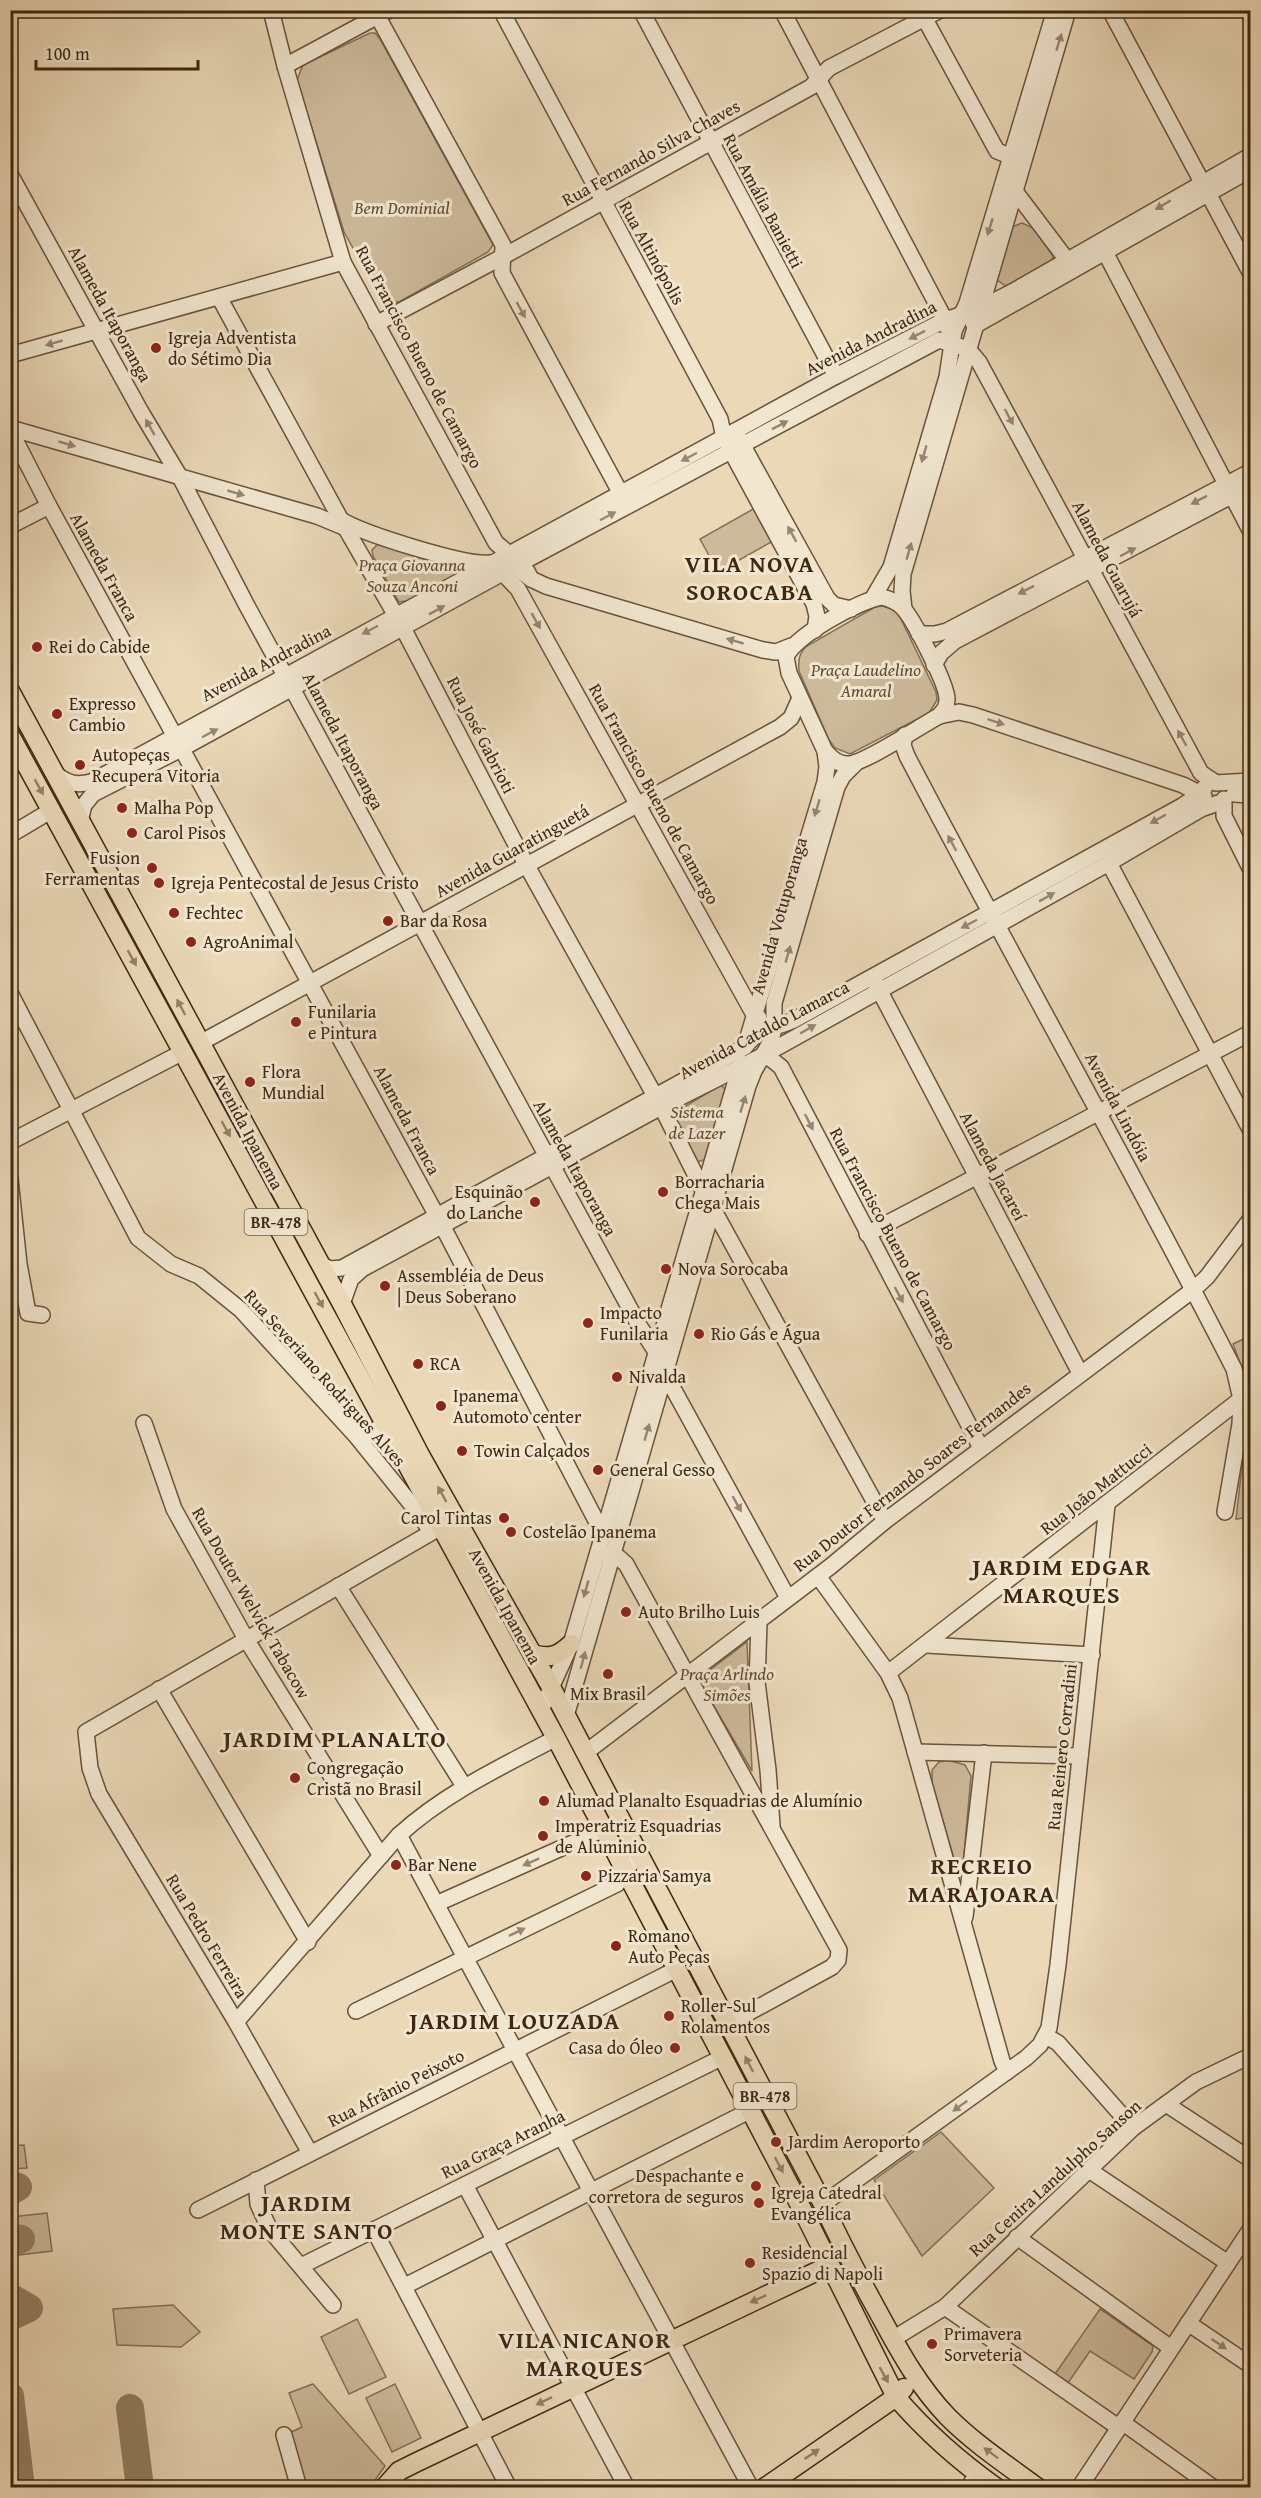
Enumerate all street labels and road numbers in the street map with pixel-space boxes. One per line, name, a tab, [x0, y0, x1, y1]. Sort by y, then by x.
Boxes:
street label: Rua Fernando Silva Chaves	[557, 92, 745, 213]
street label: Rua Amália Banietti	[716, 128, 810, 273]
street label: Rua Altinópolis	[613, 196, 692, 310]
street label: Rua Francisco Bueno de Camargo	[349, 240, 490, 473]
street label: Alameda Itaporanga	[62, 241, 159, 387]
street label: Avenida Andradina	[801, 293, 941, 382]
street label: Alameda Guarujá	[1065, 495, 1150, 623]
street label: Alameda Franca	[63, 507, 146, 627]
street label: Avenida Andradina	[196, 617, 336, 708]
street label: Alameda Itaporanga	[296, 667, 391, 815]
street label: Rua José Gabrioti	[440, 671, 523, 798]
street label: Rua Francisco Bueno de Camargo	[582, 678, 727, 909]
street label: Avenida Guaratinguetá	[430, 797, 594, 904]
street label: Avenida Votuporanga	[743, 834, 814, 998]
street label: Avenida Cataldo Lamarca	[674, 973, 854, 1086]
street label: Avenida Lindóia	[1078, 1047, 1159, 1167]
street label: Alameda Franca	[367, 1060, 448, 1180]
street label: Avenida Ipanema	[206, 1067, 291, 1195]
street label: Alameda Itaporanga	[527, 1095, 624, 1241]
street label: Alameda Jacareí	[953, 1106, 1034, 1226]
street label: Rua Francisco Bueno de Camargo	[823, 1122, 964, 1355]
road number: BR-478	[244, 1209, 308, 1235]
street label: Rua Severiano Rodrigues Alves	[238, 1283, 413, 1473]
street label: Rua Doutor Fernando Soares Fernandes	[787, 1375, 1037, 1578]
street label: Rua João Mattucci	[1034, 1436, 1158, 1541]
street label: Rua Doutor Welvick Tabacow	[185, 1502, 318, 1704]
street label: Avenida Ipanema	[462, 1542, 549, 1669]
street label: Rua Reinero Corradini	[1039, 1662, 1084, 1832]
street label: Rua Pedro Ferreira	[160, 1868, 256, 2004]
street label: Rua Afrânio Peixoto	[323, 2041, 469, 2134]
road number: BR-478	[734, 2083, 796, 2109]
street label: Rua Cenira Landulpho Sanson	[962, 2093, 1147, 2263]
street label: Rua Graça Aranha	[436, 2102, 570, 2185]

